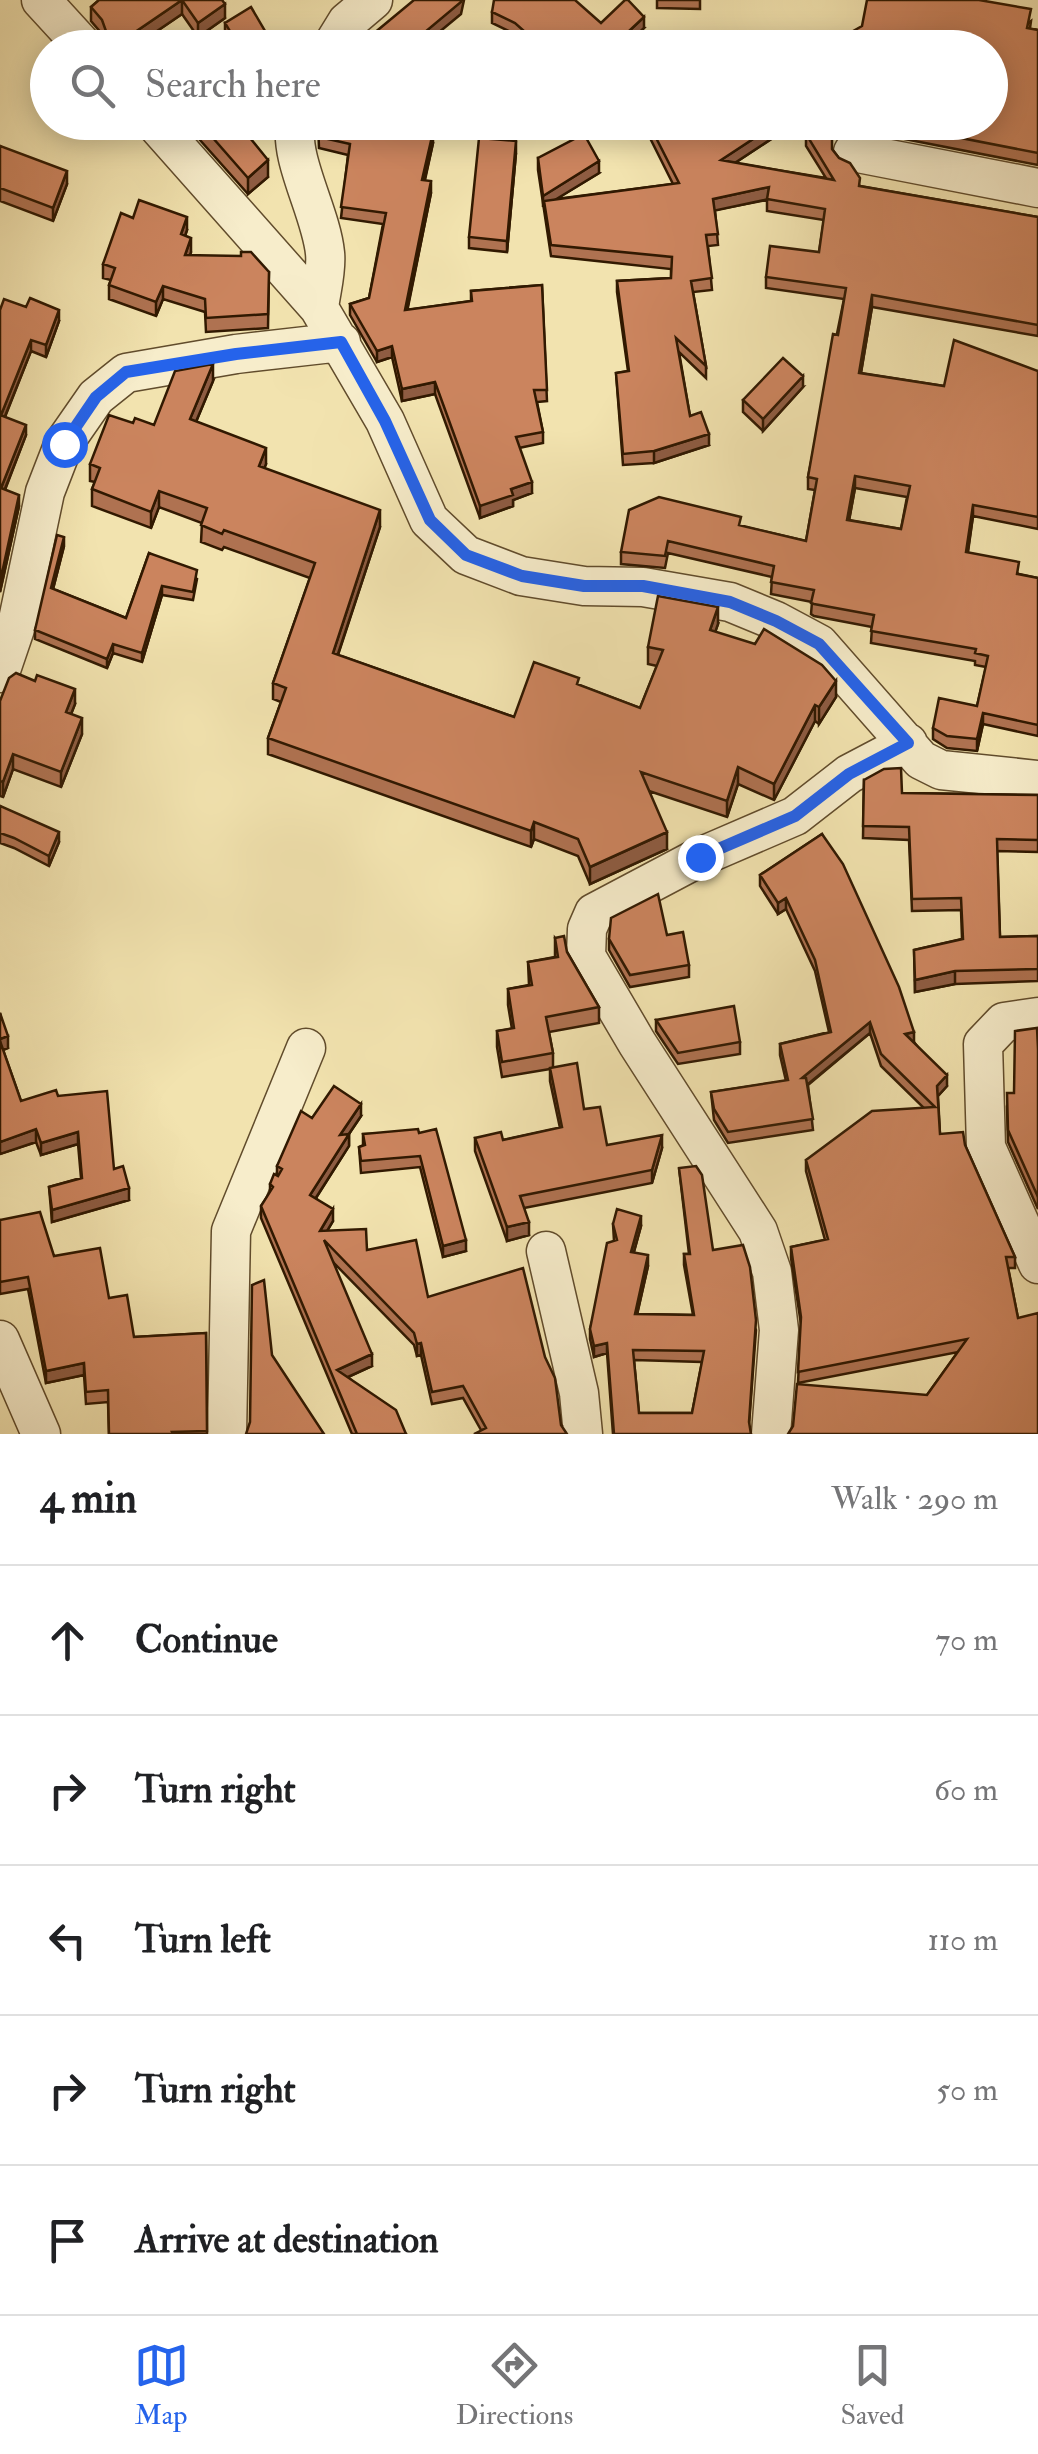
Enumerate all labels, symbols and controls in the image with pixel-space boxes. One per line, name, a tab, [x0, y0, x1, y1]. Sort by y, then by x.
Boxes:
search box	[30, 30, 1008, 140]
icon: search	[65, 58, 120, 113]
text: Search here	[145, 61, 321, 109]
route start	[42, 422, 88, 468]
route end	[678, 835, 724, 881]
text: 4 min	[40, 1473, 137, 1525]
text: Walk · 290 m	[831, 1479, 998, 1519]
icon: ahead	[40, 1613, 95, 1668]
text: Continue	[135, 1616, 278, 1664]
text: 70 m	[935, 1620, 998, 1660]
icon: right	[40, 1763, 95, 1818]
text: Turn right	[135, 1766, 296, 1814]
text: 60 m	[934, 1770, 998, 1810]
icon: left	[40, 1913, 95, 1968]
text: Turn left	[135, 1916, 271, 1964]
text: 110 m	[927, 1920, 998, 1960]
icon: right	[40, 2063, 95, 2118]
text: Turn right	[135, 2066, 296, 2114]
text: 50 m	[936, 2070, 998, 2110]
icon: arrive	[40, 2213, 95, 2268]
text: Arrive at destination	[135, 2216, 439, 2264]
tab: Map	[134, 2338, 189, 2433]
tab: Directions	[456, 2338, 573, 2433]
tab: Saved	[840, 2338, 904, 2433]

